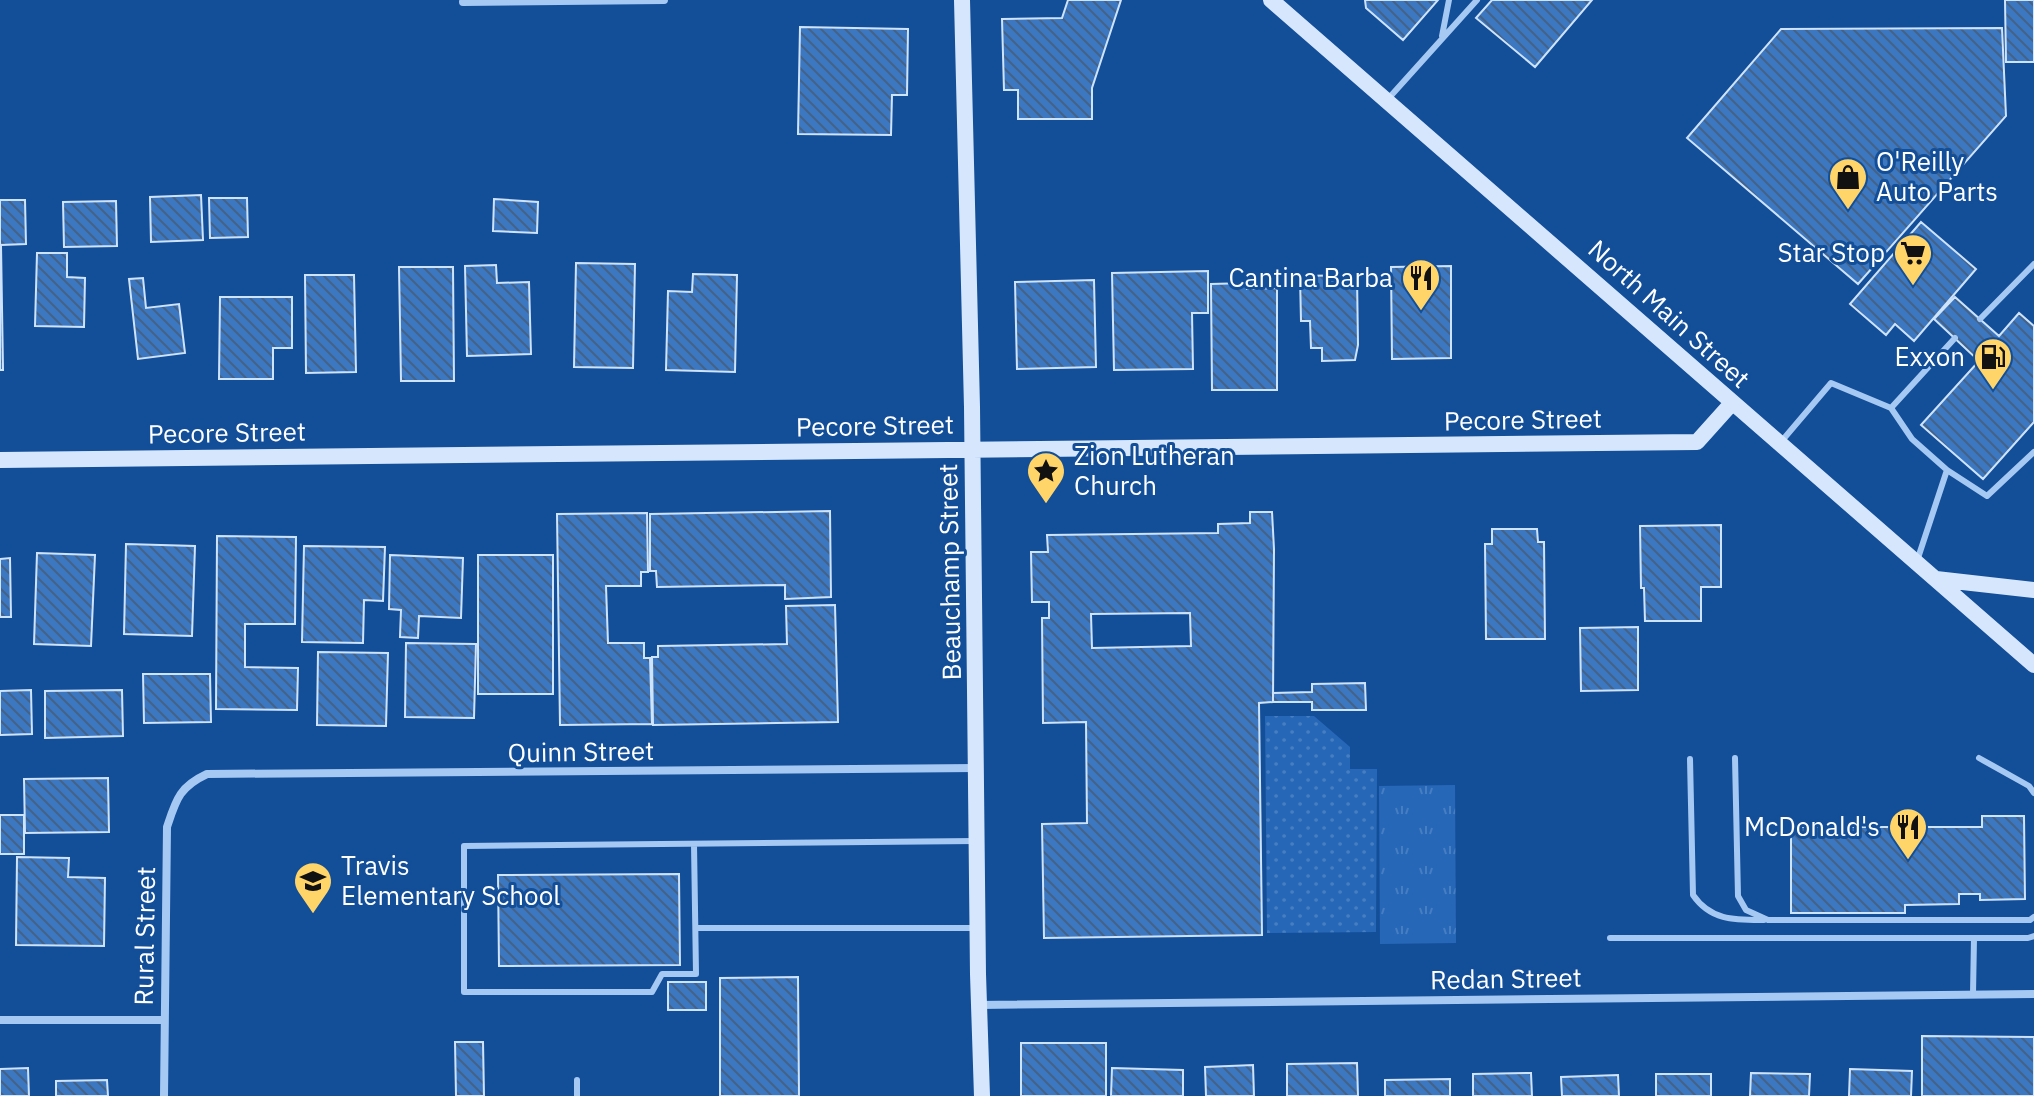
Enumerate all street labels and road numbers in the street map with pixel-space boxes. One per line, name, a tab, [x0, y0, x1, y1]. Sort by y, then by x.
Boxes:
street label: North Main Street	[1582, 232, 1758, 395]
street label: Pecore Street	[1444, 401, 1602, 437]
street label: Pecore Street	[796, 407, 954, 443]
street label: Pecore Street	[148, 414, 306, 450]
street label: Beauchamp Street	[930, 463, 968, 681]
street label: Quinn Street	[507, 733, 655, 769]
street label: Rural Street	[126, 866, 162, 1006]
street label: Redan Street	[1430, 960, 1582, 996]

